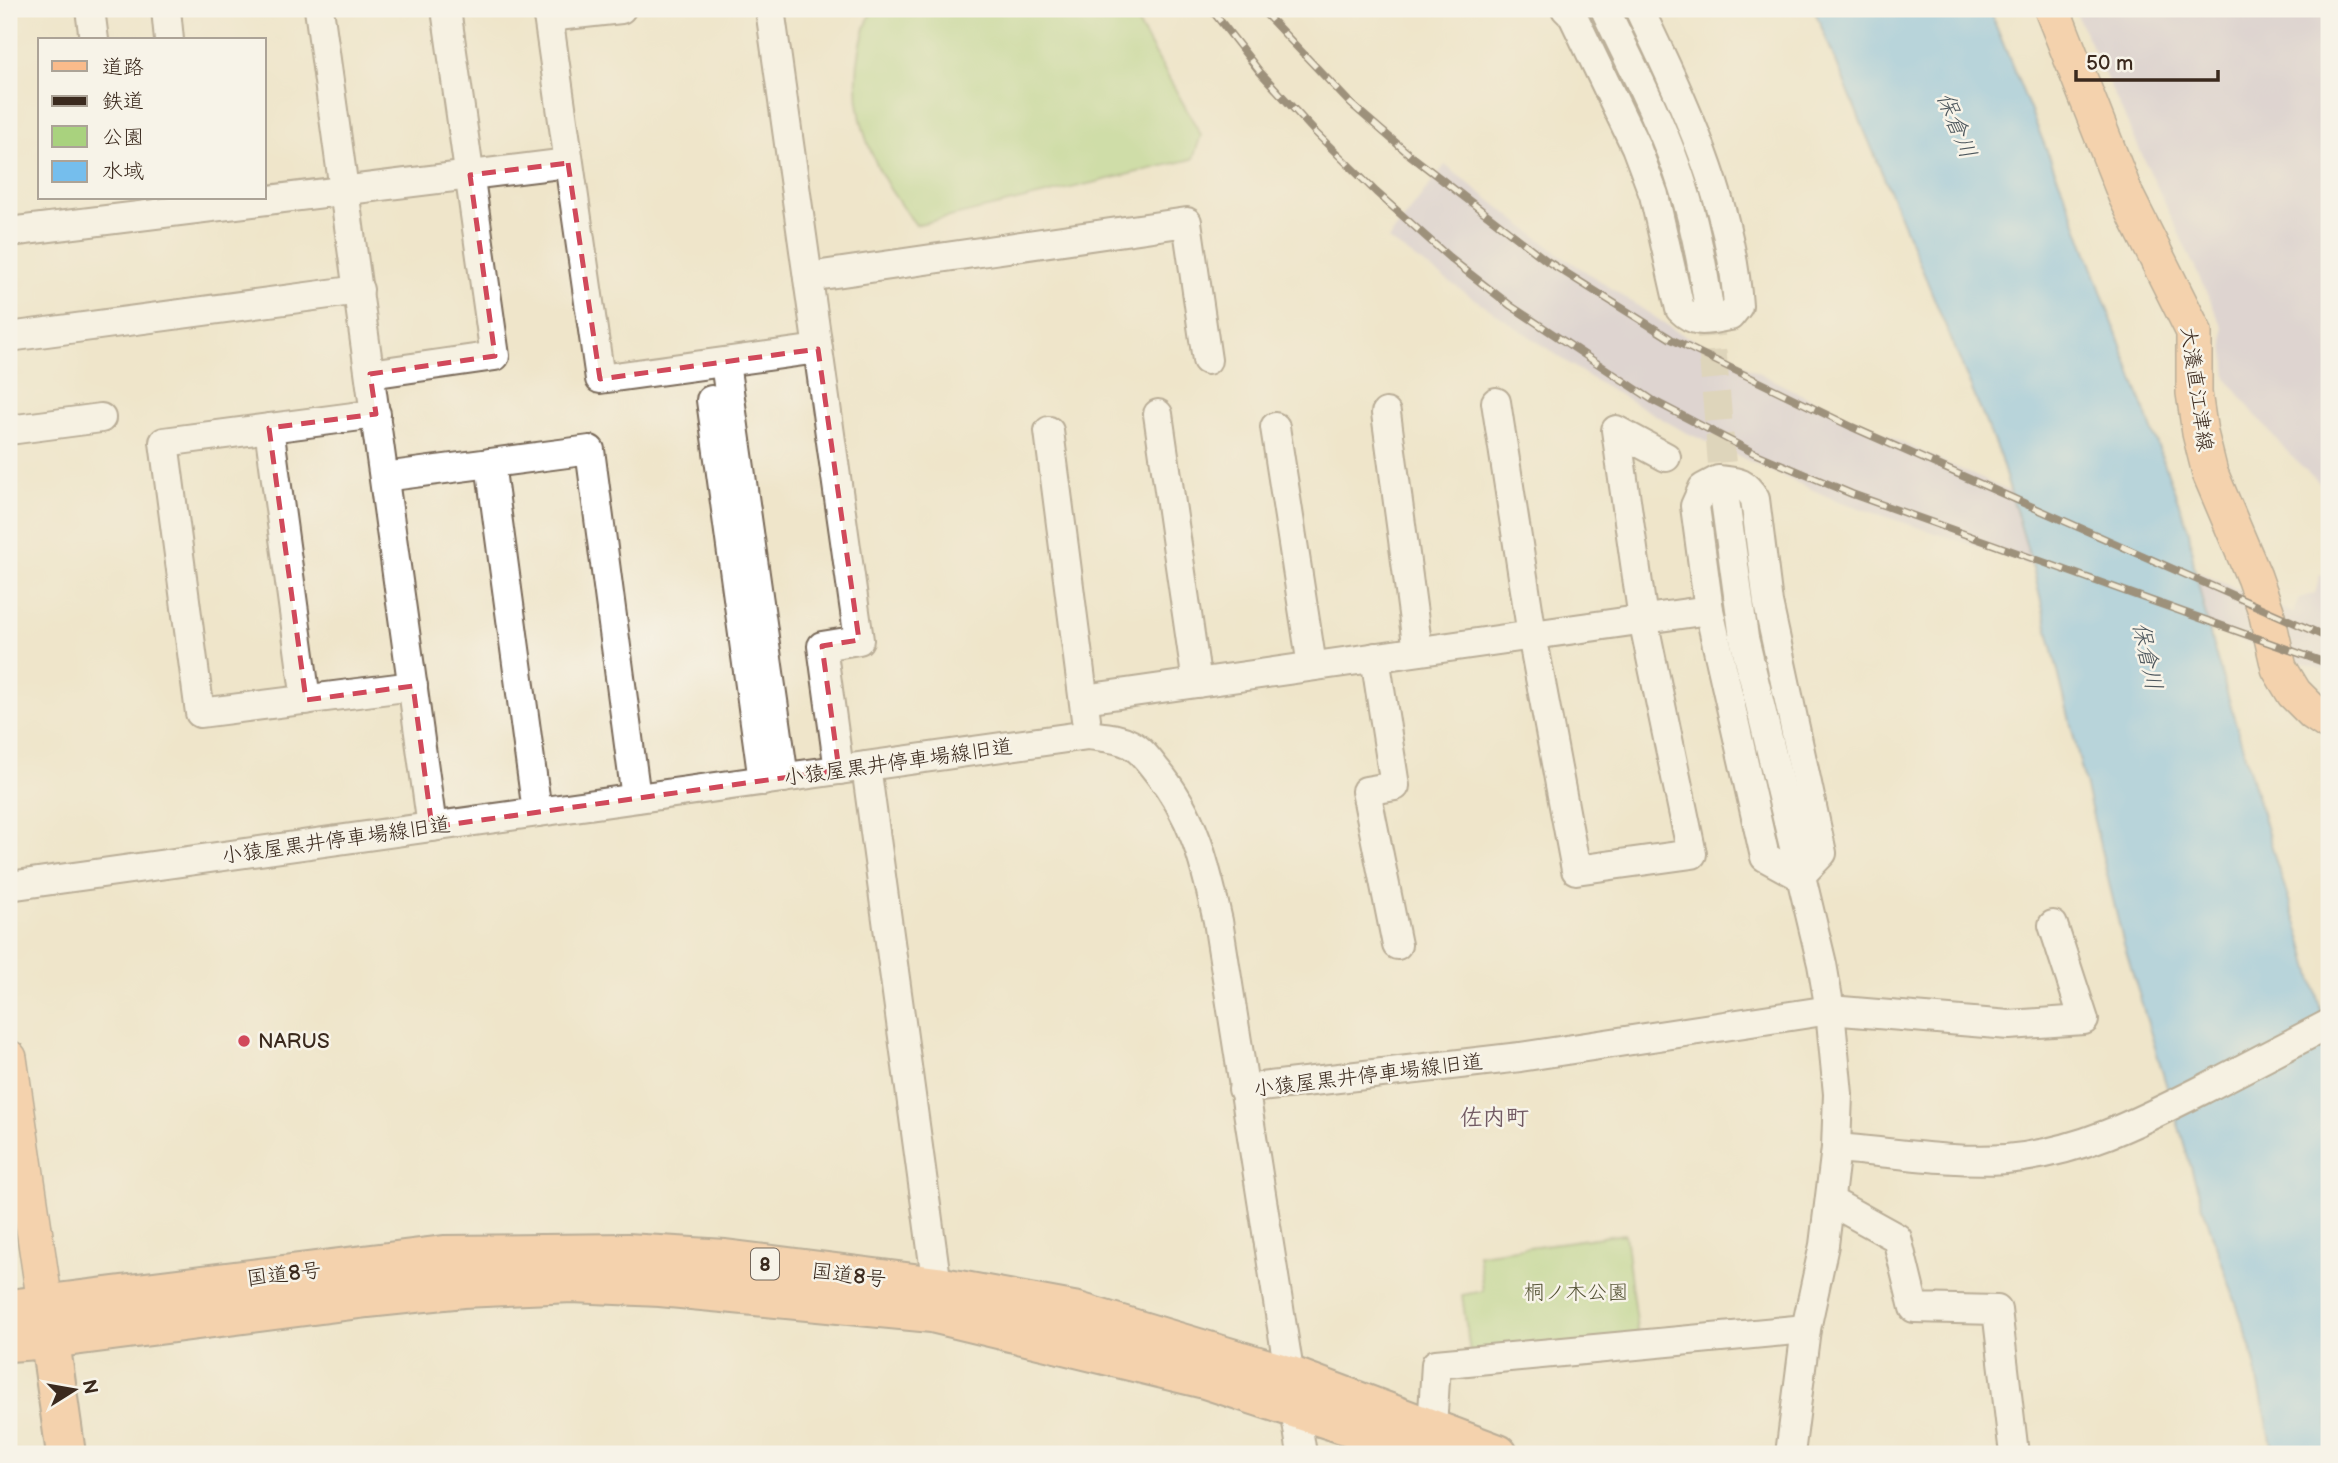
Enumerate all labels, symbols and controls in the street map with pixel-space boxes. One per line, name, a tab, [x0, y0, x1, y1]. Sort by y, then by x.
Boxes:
legend	[38, 38, 266, 200]
scale bar	[2076, 38, 2217, 82]
text: 50 m	[2086, 51, 2133, 76]
text: 道路	[102, 55, 144, 80]
water label: 保倉川	[1930, 88, 1982, 163]
text: 鉄道	[102, 89, 144, 114]
text: 公園	[102, 125, 144, 150]
text: 水域	[102, 159, 144, 184]
street label: 大瀁直江津線	[2175, 325, 2218, 453]
water label: 保倉川	[2126, 620, 2168, 693]
street label: 小猿屋黒井停車場線旧道	[782, 734, 1014, 791]
street label: 小猿屋黒井停車場線旧道	[220, 812, 452, 869]
place label: NARUS	[258, 1029, 330, 1054]
marker: NARUS	[236, 1033, 252, 1049]
street label: 小猿屋黒井停車場線旧道	[1252, 1049, 1484, 1102]
district label: 佐内町	[1460, 1104, 1529, 1132]
road number: 8	[751, 1248, 779, 1280]
street label: 国道8号	[245, 1258, 323, 1291]
street label: 国道8号	[810, 1259, 888, 1292]
park label: 桐ノ木公園	[1524, 1280, 1629, 1305]
north arrow	[38, 1354, 108, 1424]
text: N	[77, 1378, 102, 1396]

